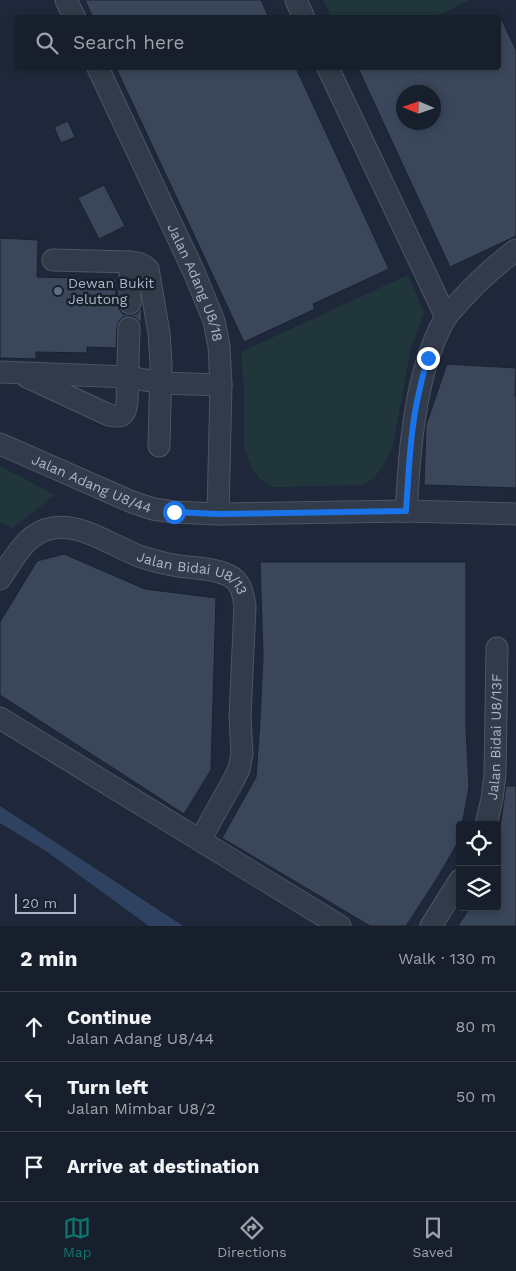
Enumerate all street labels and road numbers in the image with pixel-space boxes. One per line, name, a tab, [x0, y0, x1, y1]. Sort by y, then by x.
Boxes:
street label: Jalan Adang U8/18	[164, 221, 226, 343]
street label: Jalan Adang U8/44	[29, 451, 154, 516]
street label: Jalan Bidai U8/13	[135, 548, 250, 597]
street label: Jalan Bidai U8/13F	[484, 674, 505, 801]

